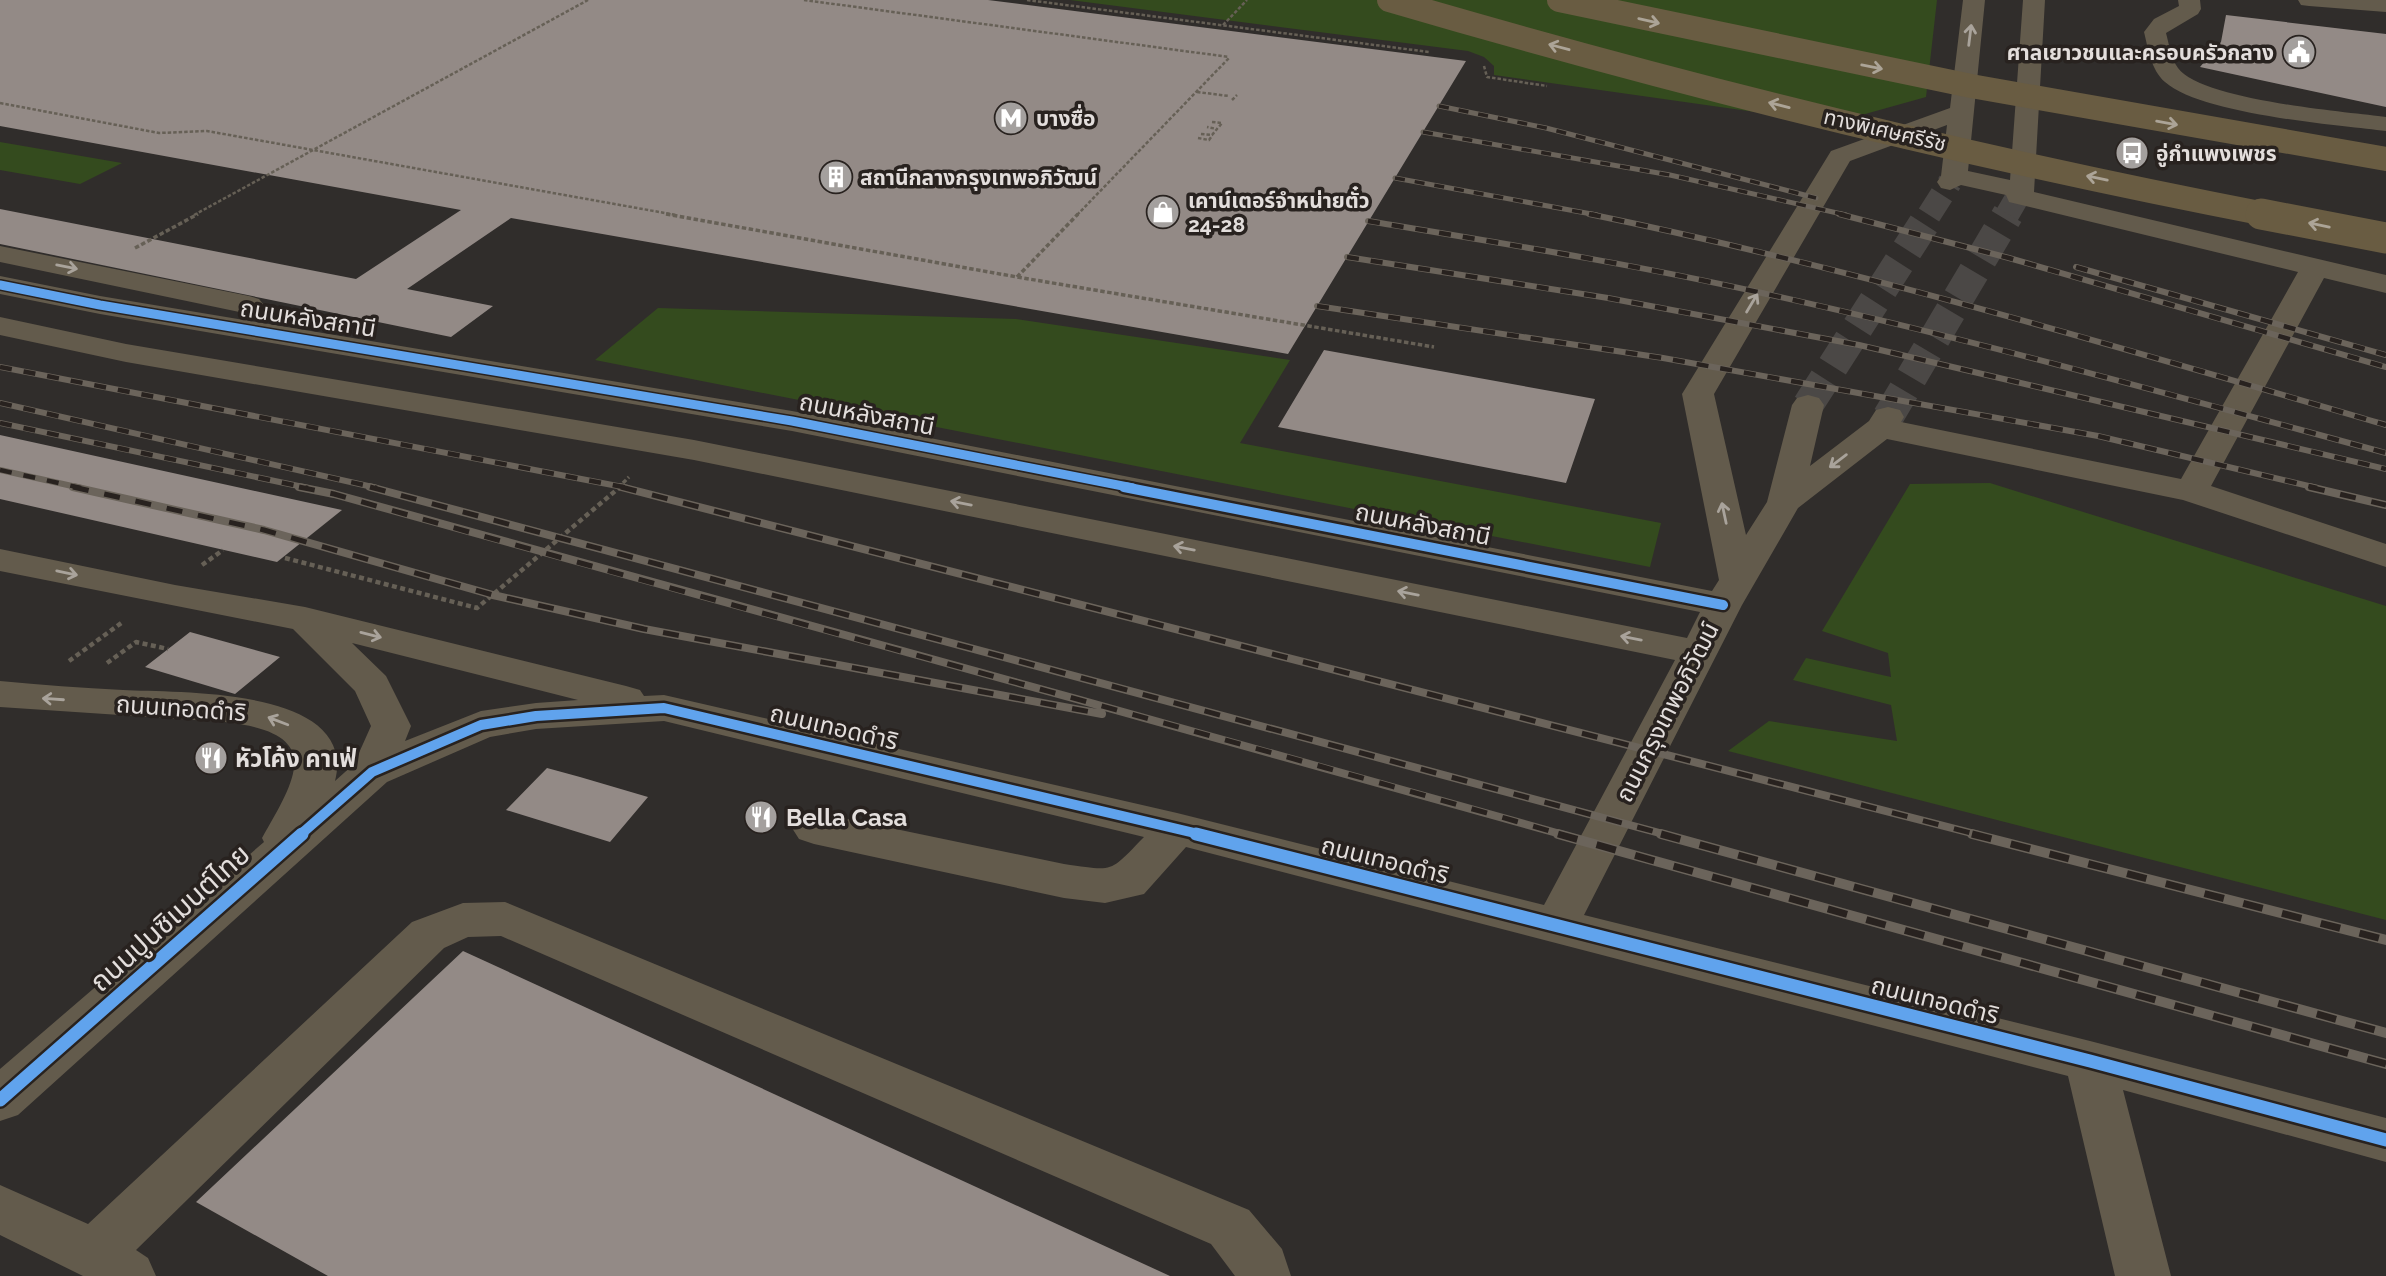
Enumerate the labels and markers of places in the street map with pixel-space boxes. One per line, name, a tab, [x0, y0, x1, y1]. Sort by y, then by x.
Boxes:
public building icon: ศาลเยาวชนและครอบครัวกลาง	[2280, 33, 2318, 71]
place label: ศาลเยาวชนและครอบครัวกลาง	[2007, 40, 2274, 65]
metro station icon: บางซื่อ	[992, 99, 1030, 137]
place label: บางซื่อ	[1036, 104, 1096, 131]
bus stop icon: อู่กำแพงเพชร	[2113, 134, 2151, 172]
place label: อู่กำแพงเพชร	[2156, 141, 2277, 167]
building icon: สถานีกลางกรุงเทพอภิวัฒน์	[817, 158, 855, 196]
place label: สถานีกลางกรุงเทพอภิวัฒน์	[860, 165, 1097, 191]
place label: เคาน์เตอร์จำหน่ายตั๋ว 24-28	[1188, 186, 1369, 237]
shop icon: เคาน์เตอร์จำหน่ายตั๋ว 24-28	[1144, 193, 1182, 231]
restaurant icon: หัวโค้ง คาเฟ่	[192, 739, 230, 777]
place label: หัวโค้ง คาเฟ่	[235, 744, 357, 773]
restaurant icon: Bella Casa	[742, 798, 780, 836]
place label: Bella Casa	[786, 803, 908, 832]

